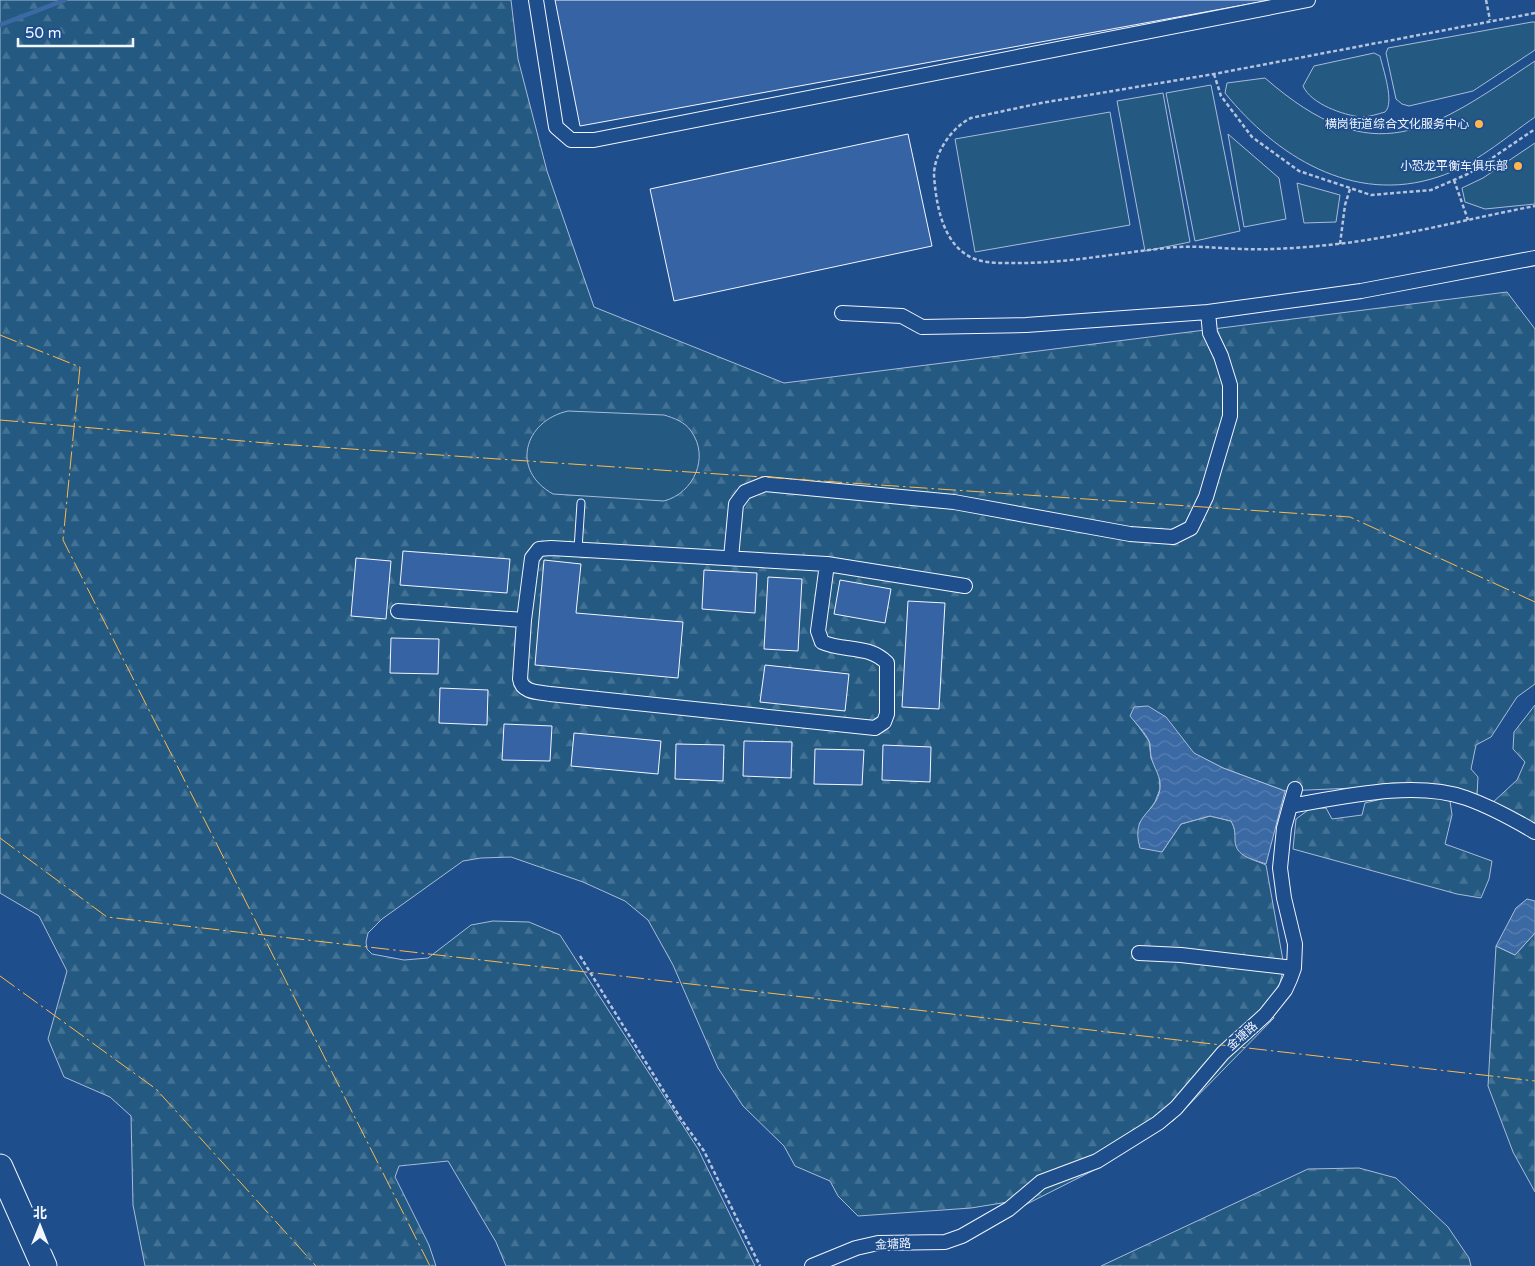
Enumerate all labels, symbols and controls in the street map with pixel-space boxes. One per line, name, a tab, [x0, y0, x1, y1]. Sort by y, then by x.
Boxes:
scale bar	[18, 15, 132, 47]
text: 50 m	[25, 24, 62, 42]
place label: 横岗街道综合文化服务中心	[1325, 117, 1469, 131]
marker: 横岗街道综合文化服务中心	[1473, 118, 1485, 130]
place label: 小恐龙平衡车俱乐部	[1400, 159, 1508, 173]
marker: 小恐龙平衡车俱乐部	[1512, 160, 1524, 172]
street label: 金塘路	[1224, 1019, 1260, 1053]
north arrow	[15, 1201, 65, 1251]
text: 北	[33, 1205, 47, 1222]
street label: 金塘路	[875, 1236, 911, 1252]

